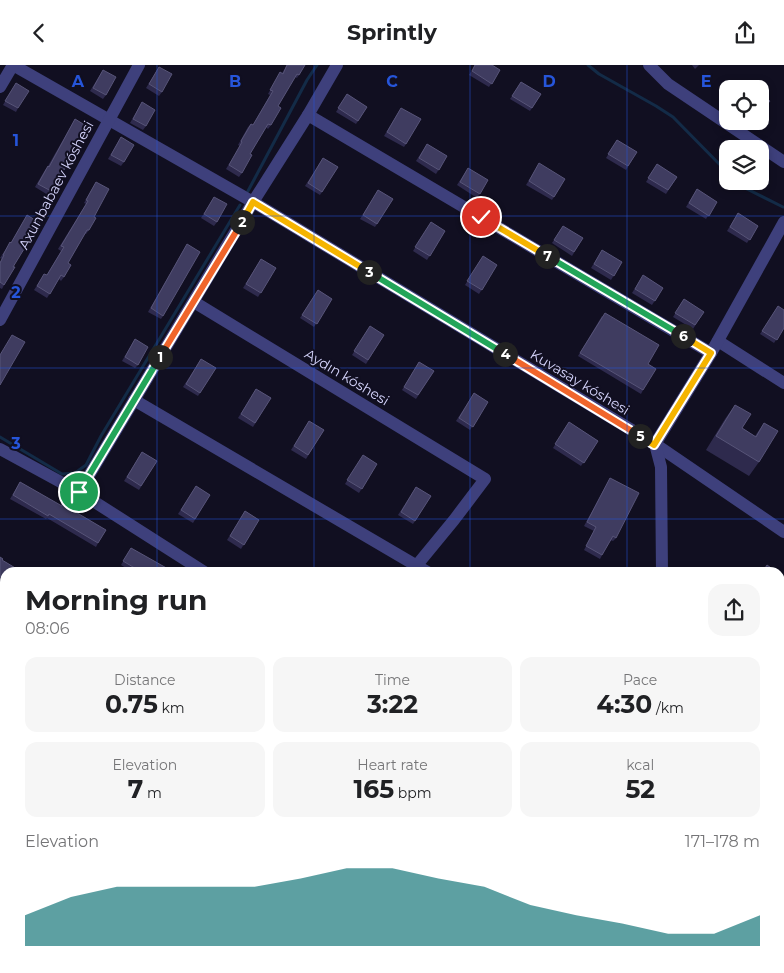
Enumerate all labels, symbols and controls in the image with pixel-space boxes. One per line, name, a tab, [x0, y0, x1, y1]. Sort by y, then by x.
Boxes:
icon: back	[25, 19, 53, 47]
text: Sprintly	[347, 19, 437, 46]
icon: share	[731, 19, 759, 47]
text: A	[71, 72, 85, 91]
text: B	[229, 72, 241, 91]
text: C	[386, 72, 398, 91]
text: D	[542, 72, 556, 91]
text: E	[701, 72, 711, 91]
map controls	[719, 80, 769, 190]
button: locate	[719, 80, 769, 130]
street label: Axunbabaev kóshesi	[14, 118, 98, 252]
text: 1	[13, 131, 19, 150]
button: layers	[719, 140, 769, 190]
pin	[460, 196, 502, 238]
icon: check	[467, 203, 495, 231]
pin: 2	[230, 209, 254, 235]
text: 2	[238, 213, 247, 231]
pin: 7	[534, 243, 560, 269]
text: 7	[543, 247, 552, 265]
pin: 3	[356, 259, 382, 285]
text: 3	[365, 263, 374, 281]
text: 2	[11, 283, 21, 302]
pin: 6	[670, 323, 696, 349]
text: 6	[679, 327, 688, 345]
pin: 4	[492, 341, 518, 367]
pin: 1	[148, 345, 172, 369]
street label: Aydın kóshesi	[301, 345, 393, 409]
text: 4	[501, 345, 510, 363]
street label: Kuvasay kóshesi	[527, 345, 633, 419]
text: 1	[158, 348, 163, 366]
pin: 5	[628, 423, 652, 449]
text: 5	[636, 427, 645, 445]
text: 3	[10, 434, 21, 453]
pin	[58, 471, 100, 513]
icon: arrive	[65, 478, 93, 506]
text: Morning run	[25, 583, 207, 617]
button: share	[708, 584, 760, 636]
text: 08:06	[25, 619, 70, 638]
text: Distance	[114, 671, 176, 689]
text: Time	[375, 671, 410, 689]
text: Pace	[623, 671, 657, 689]
text: 0.75	[105, 689, 158, 719]
text: 3:22	[367, 689, 418, 719]
text: 4:30	[597, 689, 652, 719]
text: km	[158, 699, 185, 717]
text: /km	[652, 699, 684, 717]
text: Elevation	[112, 756, 177, 774]
text: Heart rate	[357, 756, 428, 774]
text: kcal	[626, 756, 654, 774]
text: 7	[128, 774, 143, 804]
text: 165	[353, 774, 394, 804]
text: 52	[625, 774, 655, 804]
text: m	[143, 784, 162, 802]
text: bpm	[394, 784, 432, 802]
text: Elevation	[25, 832, 99, 851]
text: 171–178 m	[685, 832, 760, 851]

